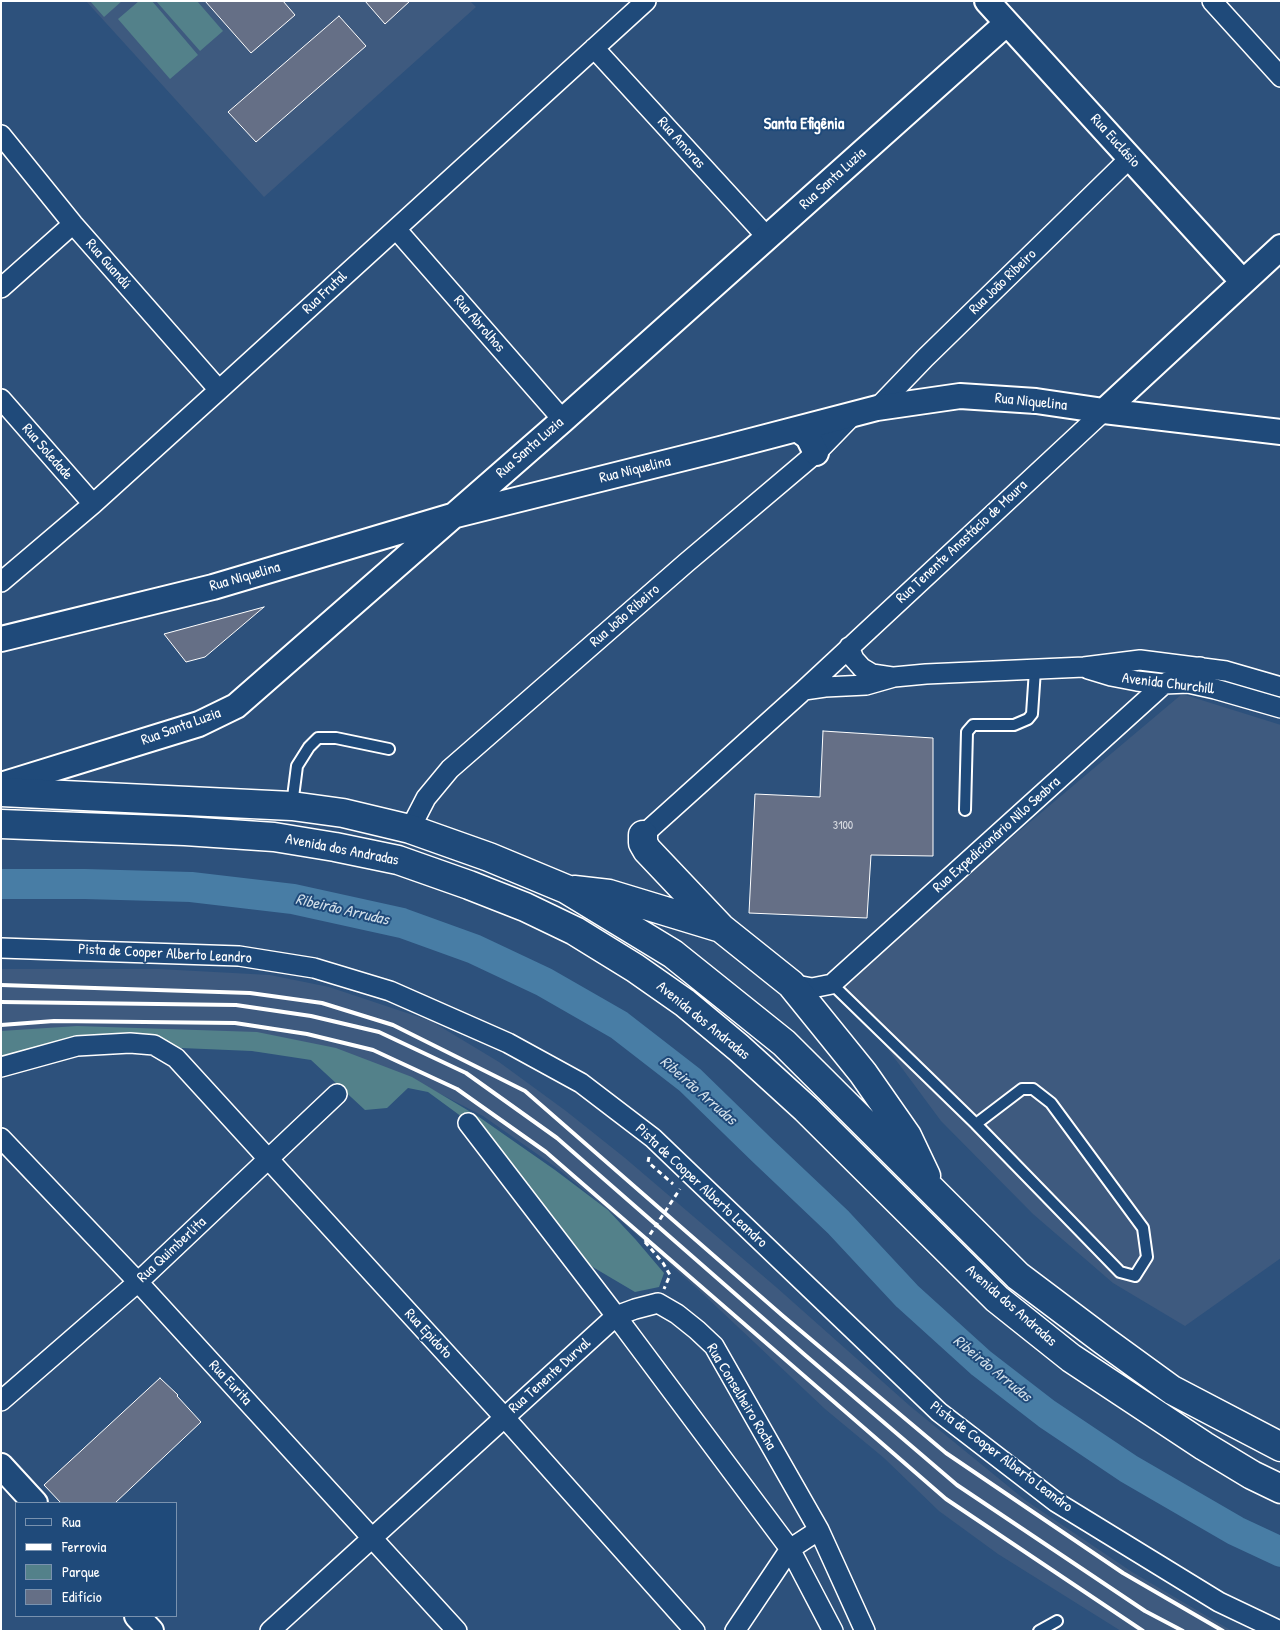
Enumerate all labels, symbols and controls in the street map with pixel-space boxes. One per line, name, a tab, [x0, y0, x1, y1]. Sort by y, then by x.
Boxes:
street label: Rua Euclásio	[1086, 111, 1144, 171]
street label: Rua Amoras	[653, 114, 709, 172]
district label: Santa Efigênia	[764, 115, 844, 135]
street label: Rua Santa Luzia	[796, 144, 870, 214]
street label: Rua Guandú	[82, 236, 134, 292]
street label: Rua João Ribeiro	[966, 245, 1040, 319]
street label: Rua Frutal	[299, 268, 351, 318]
street label: Rua Abrolhos	[449, 292, 509, 356]
street label: Rua Niquelina	[994, 389, 1068, 415]
street label: Rua Santa Luzia	[493, 414, 567, 482]
street label: Rua Soledade	[18, 420, 76, 484]
street label: Rua Niquelina	[598, 453, 672, 487]
street label: Rua Tenente Anastácio de Moura	[893, 477, 1031, 607]
street label: Rua Niquelina	[208, 558, 282, 596]
street label: Rua João Ribeiro	[586, 581, 664, 651]
street label: Avenida Churchill	[1121, 669, 1215, 699]
street label: Rua Santa Luzia	[139, 704, 223, 750]
street label: Rua Expedicionário Nilo Seabra	[930, 773, 1064, 897]
house number: 3100	[833, 819, 853, 833]
street label: Avenida dos Andradas	[284, 830, 400, 870]
water label: Ribeirão Arrudas	[293, 890, 391, 930]
street label: Pista de Cooper Alberto Leandro	[78, 940, 252, 968]
street label: Avenida dos Andradas	[653, 978, 753, 1064]
water label: Ribeirão Arrudas	[656, 1053, 740, 1129]
street label: Pista de Cooper Alberto Leandro	[631, 1120, 771, 1252]
street label: Rua Quimberlita	[134, 1213, 210, 1287]
street label: Avenida dos Andradas	[962, 1262, 1060, 1350]
street label: Rua Epidoto	[400, 1305, 456, 1363]
water label: Ribeirão Arrudas	[949, 1332, 1035, 1406]
street label: Rua Tenente Durval	[505, 1335, 595, 1417]
street label: Rua Conselheiro Rocha	[702, 1341, 780, 1453]
street label: Rua Eurita	[205, 1357, 255, 1409]
street label: Pista de Cooper Alberto Leandro	[926, 1398, 1076, 1516]
legend	[15, 1502, 178, 1617]
text: Rua	[62, 1511, 81, 1532]
text: Ferrovia	[62, 1536, 106, 1557]
text: Parque	[62, 1561, 100, 1582]
text: Edifício	[62, 1586, 102, 1607]

